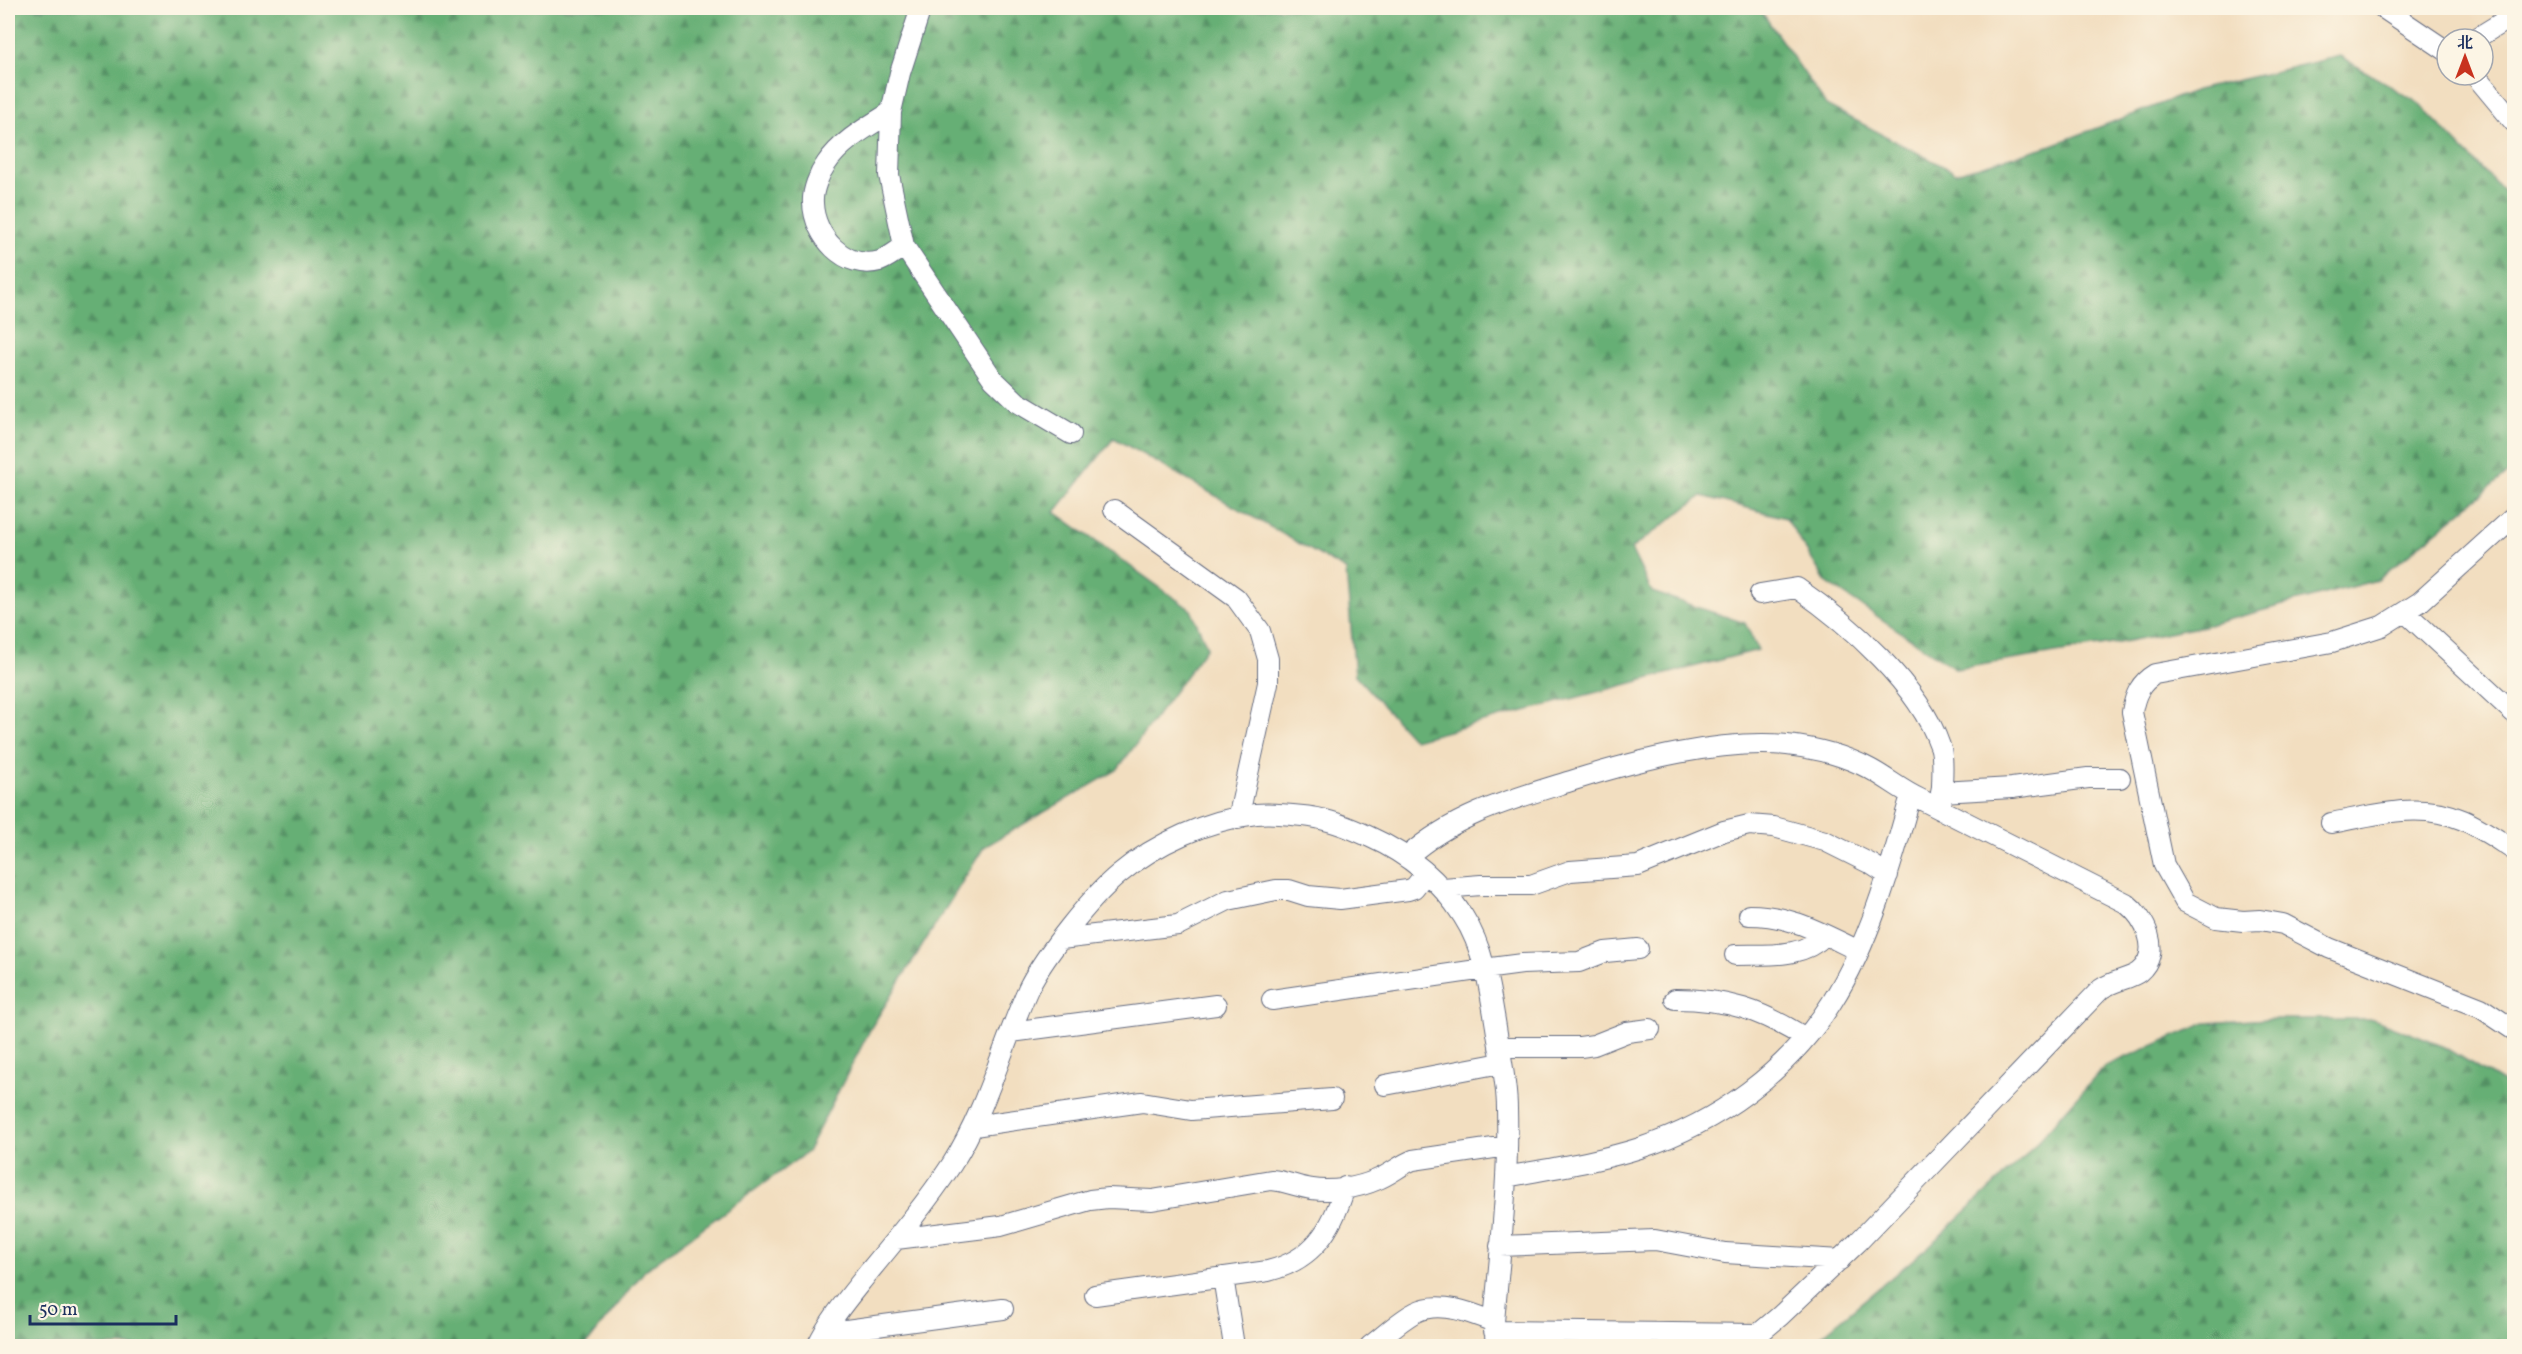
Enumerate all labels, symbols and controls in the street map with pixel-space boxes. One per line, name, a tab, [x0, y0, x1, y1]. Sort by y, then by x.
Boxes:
north arrow	[2435, 27, 2495, 87]
text: 北	[2457, 33, 2473, 55]
scale bar	[30, 1288, 176, 1326]
text: 50 m	[39, 1298, 78, 1323]

